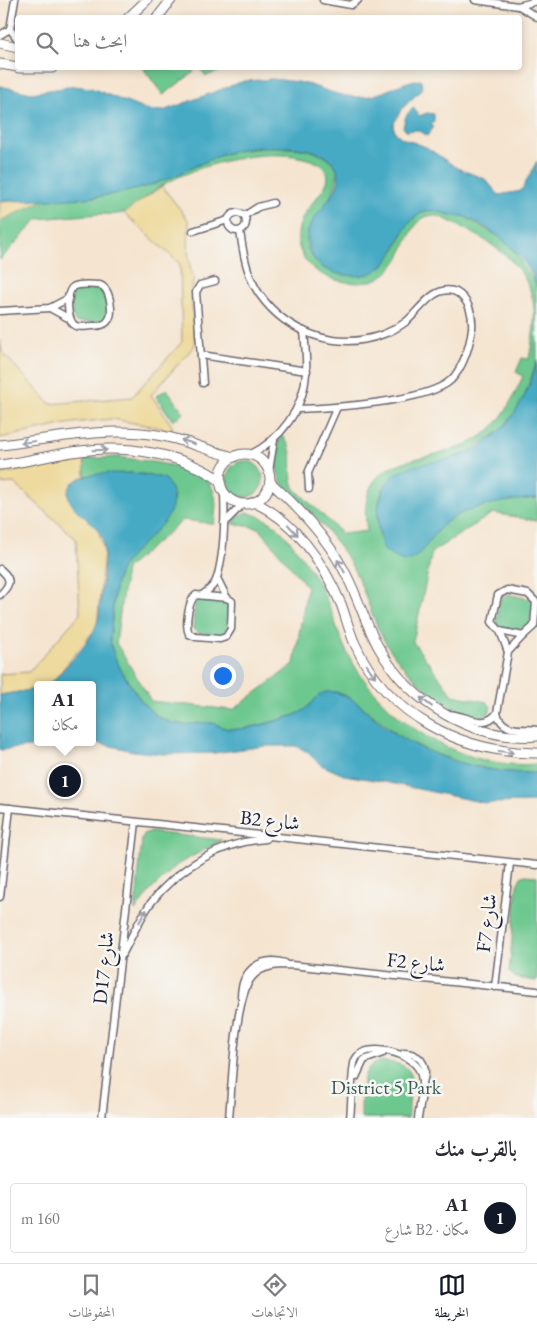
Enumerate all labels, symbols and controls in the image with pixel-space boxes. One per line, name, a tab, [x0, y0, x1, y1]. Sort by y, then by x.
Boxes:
search box	[15, 15, 522, 70]
text: ابحث هنا	[73, 28, 127, 53]
icon: search	[33, 29, 61, 57]
one-way arrow	[20, 437, 36, 447]
one-way arrow	[180, 437, 196, 447]
one-way arrow	[92, 445, 108, 454]
one-way arrow	[287, 523, 299, 536]
one-way arrow	[336, 559, 346, 573]
your location	[210, 663, 236, 689]
one-way arrow	[366, 664, 376, 678]
popup	[34, 681, 96, 746]
text: A1	[52, 687, 75, 712]
one-way arrow	[420, 696, 433, 707]
text: مكان	[52, 714, 78, 735]
one-way arrow	[498, 747, 514, 757]
pin: 1	[49, 762, 81, 800]
street label: B2 شارع	[238, 804, 301, 841]
street label: F7 شارع	[470, 892, 507, 954]
one-way arrow	[139, 909, 149, 923]
street label: D17 شارع	[86, 930, 125, 1006]
street label: F2 شارع	[385, 946, 446, 983]
park label: District 5 Park	[331, 1074, 442, 1100]
text: بالقرب منك	[434, 1135, 517, 1162]
text: A1	[445, 1192, 469, 1217]
text: 160 m	[21, 1208, 60, 1229]
text: 1	[496, 1208, 504, 1229]
text: مكان · B2 شارع	[385, 1219, 469, 1240]
tab: المحفوظات	[68, 1271, 115, 1326]
tab: الاتجاهات	[251, 1271, 298, 1326]
tab: الخريطة	[435, 1271, 469, 1326]

